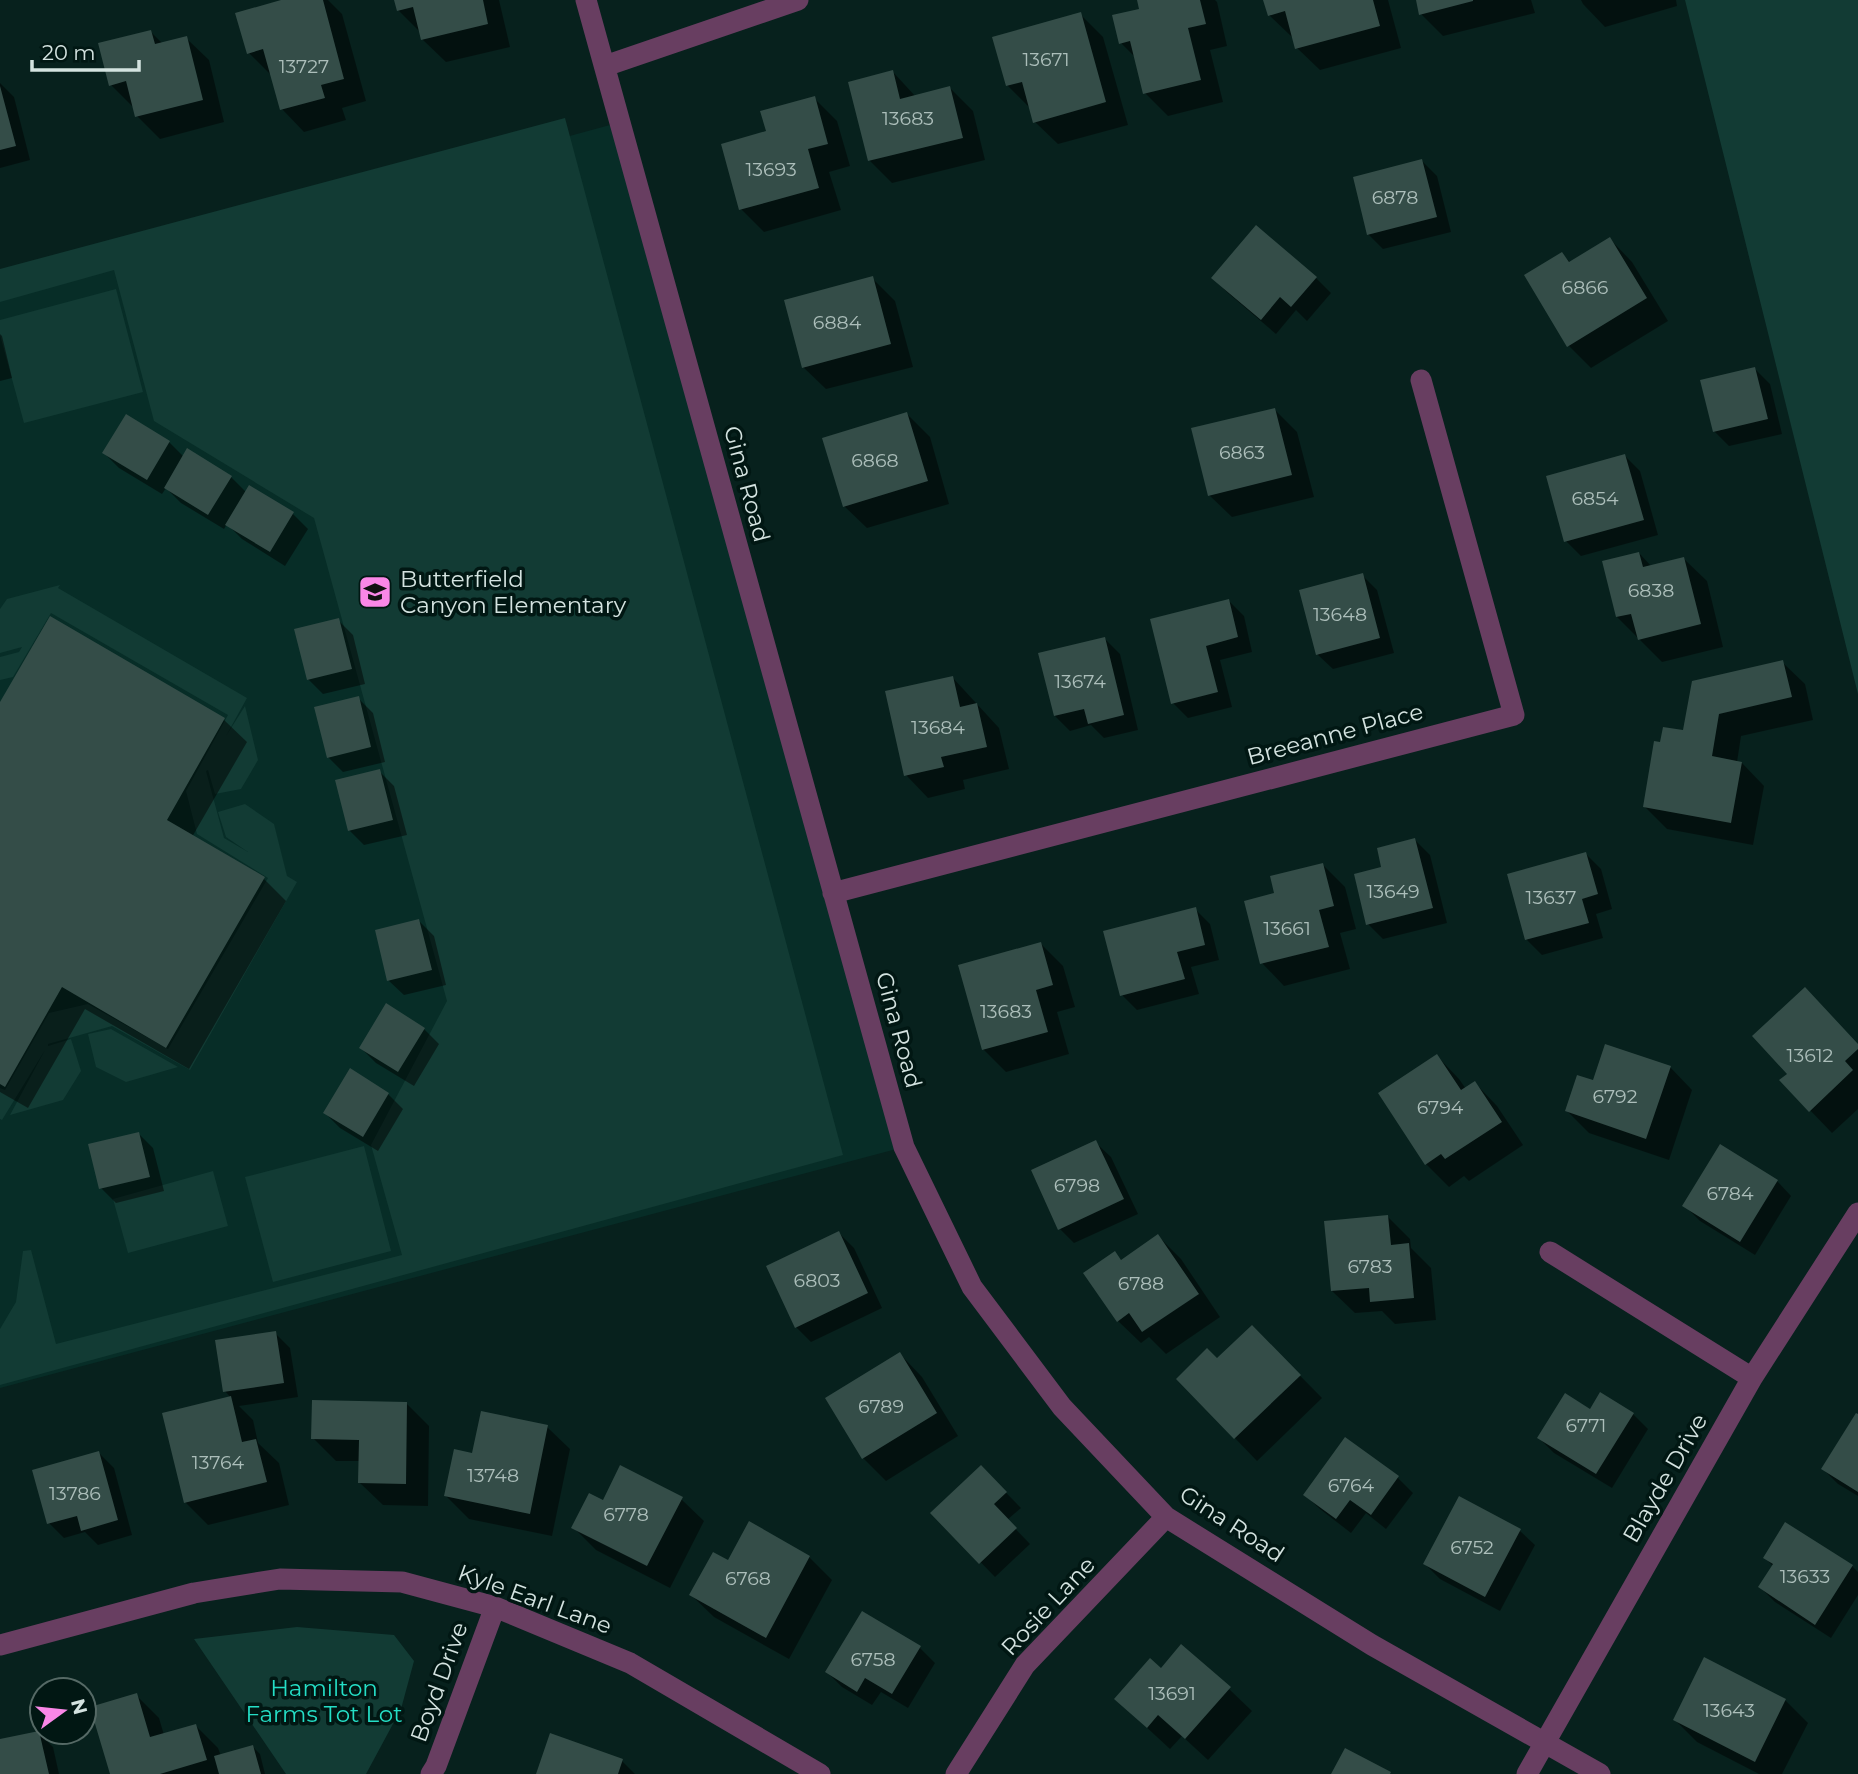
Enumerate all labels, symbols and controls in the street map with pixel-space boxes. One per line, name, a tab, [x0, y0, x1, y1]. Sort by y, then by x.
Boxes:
scale bar	[32, 28, 138, 72]
text: 20 m	[42, 40, 96, 65]
house number: 13671	[1022, 48, 1070, 71]
house number: 13727	[279, 55, 329, 78]
house number: 13683	[882, 107, 934, 130]
house number: 13693	[745, 158, 797, 181]
house number: 6878	[1372, 186, 1418, 209]
house number: 6866	[1562, 276, 1608, 299]
house number: 6884	[813, 311, 862, 334]
street label: Gina Road	[718, 423, 776, 545]
house number: 6863	[1219, 441, 1265, 464]
house number: 6868	[851, 449, 899, 472]
house number: 6854	[1571, 487, 1619, 510]
place label: Butterfield Canyon Elementary	[400, 565, 627, 619]
school or university icon: Butterfield Canyon Elementary	[356, 573, 394, 611]
house number: 6838	[1628, 579, 1674, 602]
house number: 13648	[1313, 603, 1367, 626]
house number: 13674	[1054, 670, 1106, 693]
street label: Breeanne Place	[1244, 697, 1426, 771]
house number: 13684	[911, 716, 965, 739]
house number: 13649	[1366, 880, 1420, 903]
house number: 13637	[1526, 886, 1576, 909]
house number: 13661	[1263, 917, 1311, 940]
street label: Gina Road	[870, 969, 928, 1091]
house number: 13683	[980, 1000, 1032, 1023]
house number: 13612	[1787, 1044, 1834, 1067]
house number: 6792	[1593, 1085, 1638, 1108]
house number: 6794	[1417, 1096, 1464, 1119]
house number: 6798	[1054, 1174, 1100, 1197]
house number: 6784	[1707, 1182, 1754, 1205]
house number: 6783	[1347, 1255, 1393, 1278]
house number: 6803	[794, 1269, 840, 1292]
house number: 6788	[1118, 1272, 1164, 1295]
house number: 6789	[858, 1395, 904, 1418]
street label: Blayde Drive	[1617, 1408, 1713, 1548]
house number: 6771	[1566, 1414, 1606, 1437]
house number: 13764	[192, 1451, 245, 1474]
house number: 13748	[467, 1464, 519, 1487]
house number: 6764	[1328, 1474, 1375, 1497]
street label: Gina Road	[1174, 1480, 1290, 1568]
house number: 13786	[49, 1482, 101, 1505]
house number: 6778	[603, 1503, 649, 1526]
house number: 6752	[1450, 1536, 1494, 1559]
street label: Rosie Lane	[995, 1551, 1101, 1661]
street label: Kyle Earl Lane	[454, 1558, 616, 1640]
house number: 13633	[1780, 1565, 1830, 1588]
house number: 6768	[725, 1567, 771, 1590]
street label: Boyd Drive	[404, 1618, 474, 1746]
house number: 6758	[850, 1648, 896, 1671]
park label: Hamilton Farms Tot Lot	[245, 1674, 403, 1728]
north arrow	[28, 1676, 98, 1746]
house number: 13691	[1148, 1682, 1196, 1705]
text: N	[66, 1696, 92, 1717]
house number: 13643	[1703, 1699, 1755, 1722]

